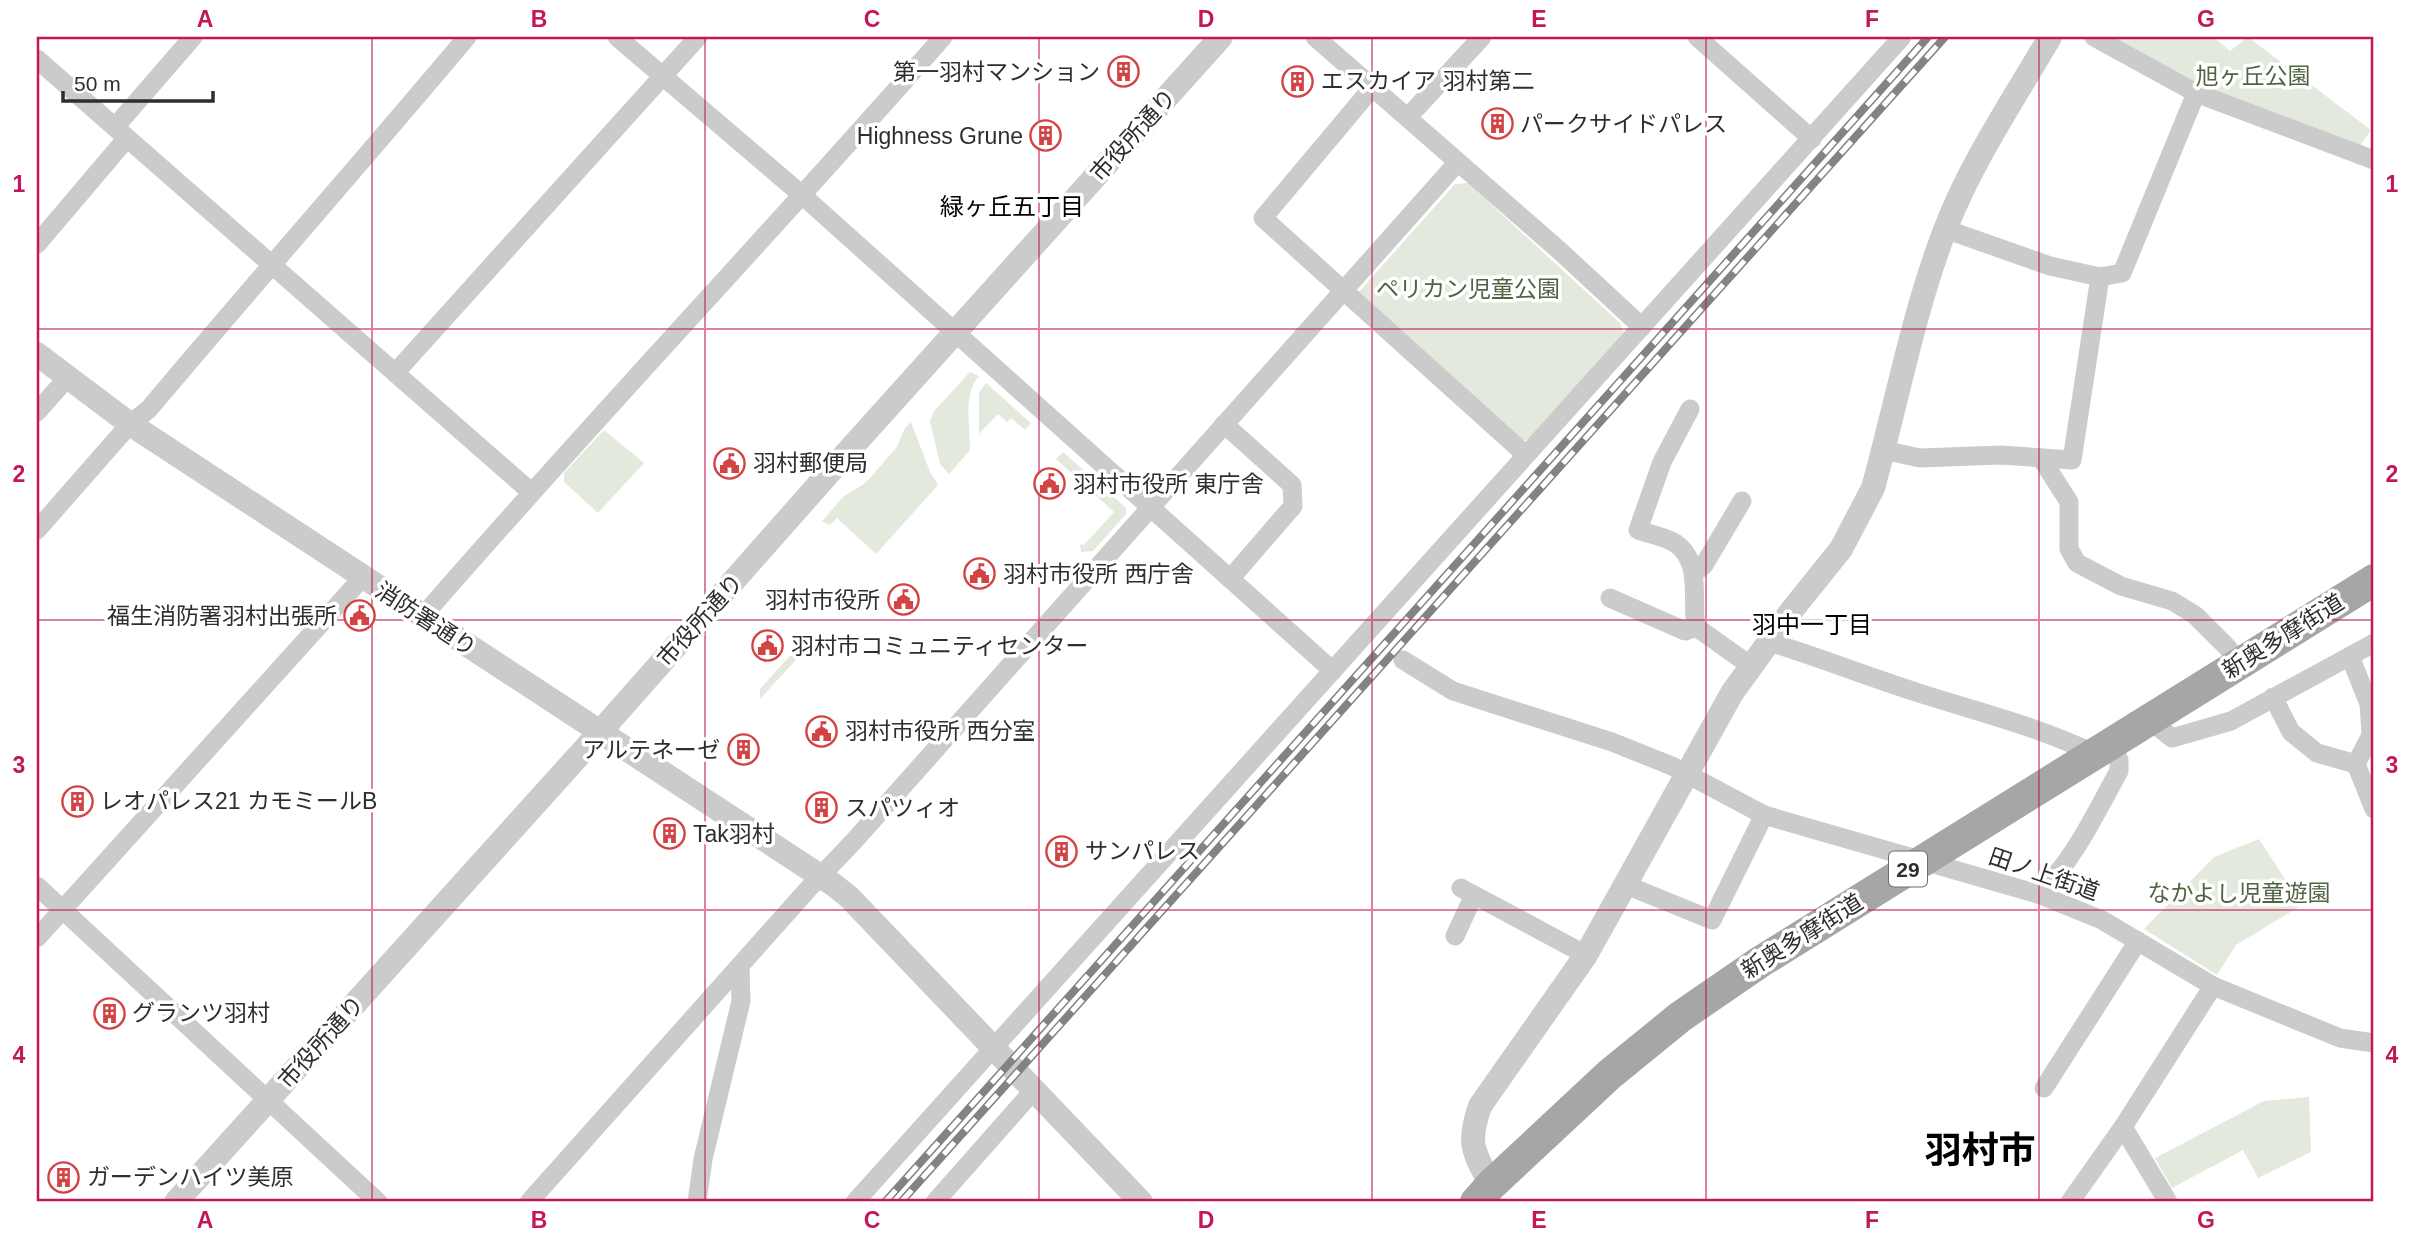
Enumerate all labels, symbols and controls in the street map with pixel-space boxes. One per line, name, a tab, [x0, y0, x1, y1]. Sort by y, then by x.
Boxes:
text: A	[197, 6, 213, 32]
text: B	[531, 6, 547, 32]
text: C	[864, 6, 880, 32]
text: D	[1198, 6, 1214, 32]
text: E	[1531, 6, 1547, 32]
text: F	[1865, 6, 1879, 32]
text: G	[2197, 6, 2215, 32]
building icon: 第一羽村マンション	[1106, 55, 1140, 89]
place label: 第一羽村マンション	[893, 59, 1100, 85]
scale bar	[63, 60, 214, 104]
park label: 旭ヶ丘公園	[2196, 63, 2311, 89]
building icon: エスカイア 羽村第二	[1281, 64, 1315, 98]
place label: エスカイア 羽村第二	[1321, 68, 1534, 94]
text: 50 m	[74, 72, 121, 95]
street label: 市役所通り	[1085, 84, 1181, 186]
building icon: パークサイドパレス	[1480, 107, 1514, 141]
place label: パークサイドパレス	[1520, 111, 1727, 137]
building icon: Highness Grune	[1029, 119, 1063, 153]
place label: Highness Grune	[857, 123, 1023, 149]
text: 1	[13, 171, 26, 197]
text: 1	[2386, 171, 2399, 197]
district label: 緑ヶ丘五丁目	[940, 193, 1084, 220]
park label: ペリカン児童公園	[1376, 276, 1560, 302]
public building icon: 羽村郵便局	[713, 446, 747, 480]
place label: 羽村郵便局	[753, 450, 868, 476]
text: 2	[13, 461, 25, 487]
text: 2	[2386, 461, 2398, 487]
public building icon: 羽村市役所 東庁舎	[1033, 467, 1067, 501]
place label: 羽村市役所 東庁舎	[1073, 471, 1263, 497]
public building icon: 羽村市役所 西庁舎	[963, 557, 997, 591]
place label: 羽村市役所 西庁舎	[1003, 561, 1193, 587]
street label: 市役所通り	[652, 569, 748, 671]
street label: 消防署通り	[371, 577, 481, 661]
public building icon: 羽村市役所	[886, 583, 920, 617]
place label: 羽村市役所	[765, 587, 880, 613]
street label: 新奥多摩街道	[2218, 588, 2348, 684]
public building icon: 福生消防署羽村出張所	[343, 599, 377, 633]
place label: 福生消防署羽村出張所	[107, 603, 337, 629]
district label: 羽中一丁目	[1752, 611, 1872, 638]
public building icon: 羽村市コミュニティセンター	[751, 629, 785, 663]
place label: 羽村市コミュニティセンター	[791, 633, 1089, 659]
public building icon: 羽村市役所 西分室	[805, 714, 839, 748]
place label: 羽村市役所 西分室	[845, 718, 1035, 744]
building icon: アルテネーゼ	[726, 733, 760, 767]
place label: アルテネーゼ	[582, 737, 720, 763]
text: 3	[13, 752, 25, 778]
text: 3	[2386, 752, 2398, 778]
building icon: レオパレス21 カモミールB	[60, 784, 94, 818]
place label: レオパレス21 カモミールB	[100, 788, 377, 814]
building icon: スパツィオ	[805, 791, 839, 825]
place label: スパツィオ	[845, 795, 960, 821]
building icon: Tak羽村	[653, 817, 687, 851]
place label: Tak羽村	[693, 821, 775, 847]
building icon: サンパレス	[1045, 834, 1079, 868]
place label: サンパレス	[1085, 838, 1200, 864]
street label: 田ノ上街道	[1985, 843, 2103, 905]
road number: 29	[1889, 852, 1927, 886]
park label: なかよし児童遊園	[2148, 880, 2330, 906]
street label: 新奥多摩街道	[1737, 888, 1867, 984]
street label: 市役所通り	[273, 991, 369, 1093]
building icon: グランツ羽村	[92, 996, 126, 1030]
place label: グランツ羽村	[132, 1000, 270, 1026]
text: 4	[13, 1042, 26, 1068]
text: 4	[2386, 1042, 2399, 1068]
district label: 羽村市	[1925, 1130, 2036, 1171]
building icon: ガーデンハイツ美原	[47, 1160, 81, 1194]
place label: ガーデンハイツ美原	[87, 1164, 294, 1190]
text: A	[197, 1207, 213, 1233]
text: B	[531, 1207, 547, 1233]
text: C	[864, 1207, 880, 1233]
text: D	[1198, 1207, 1214, 1233]
text: E	[1531, 1207, 1547, 1233]
text: F	[1865, 1207, 1879, 1233]
text: G	[2197, 1207, 2215, 1233]

